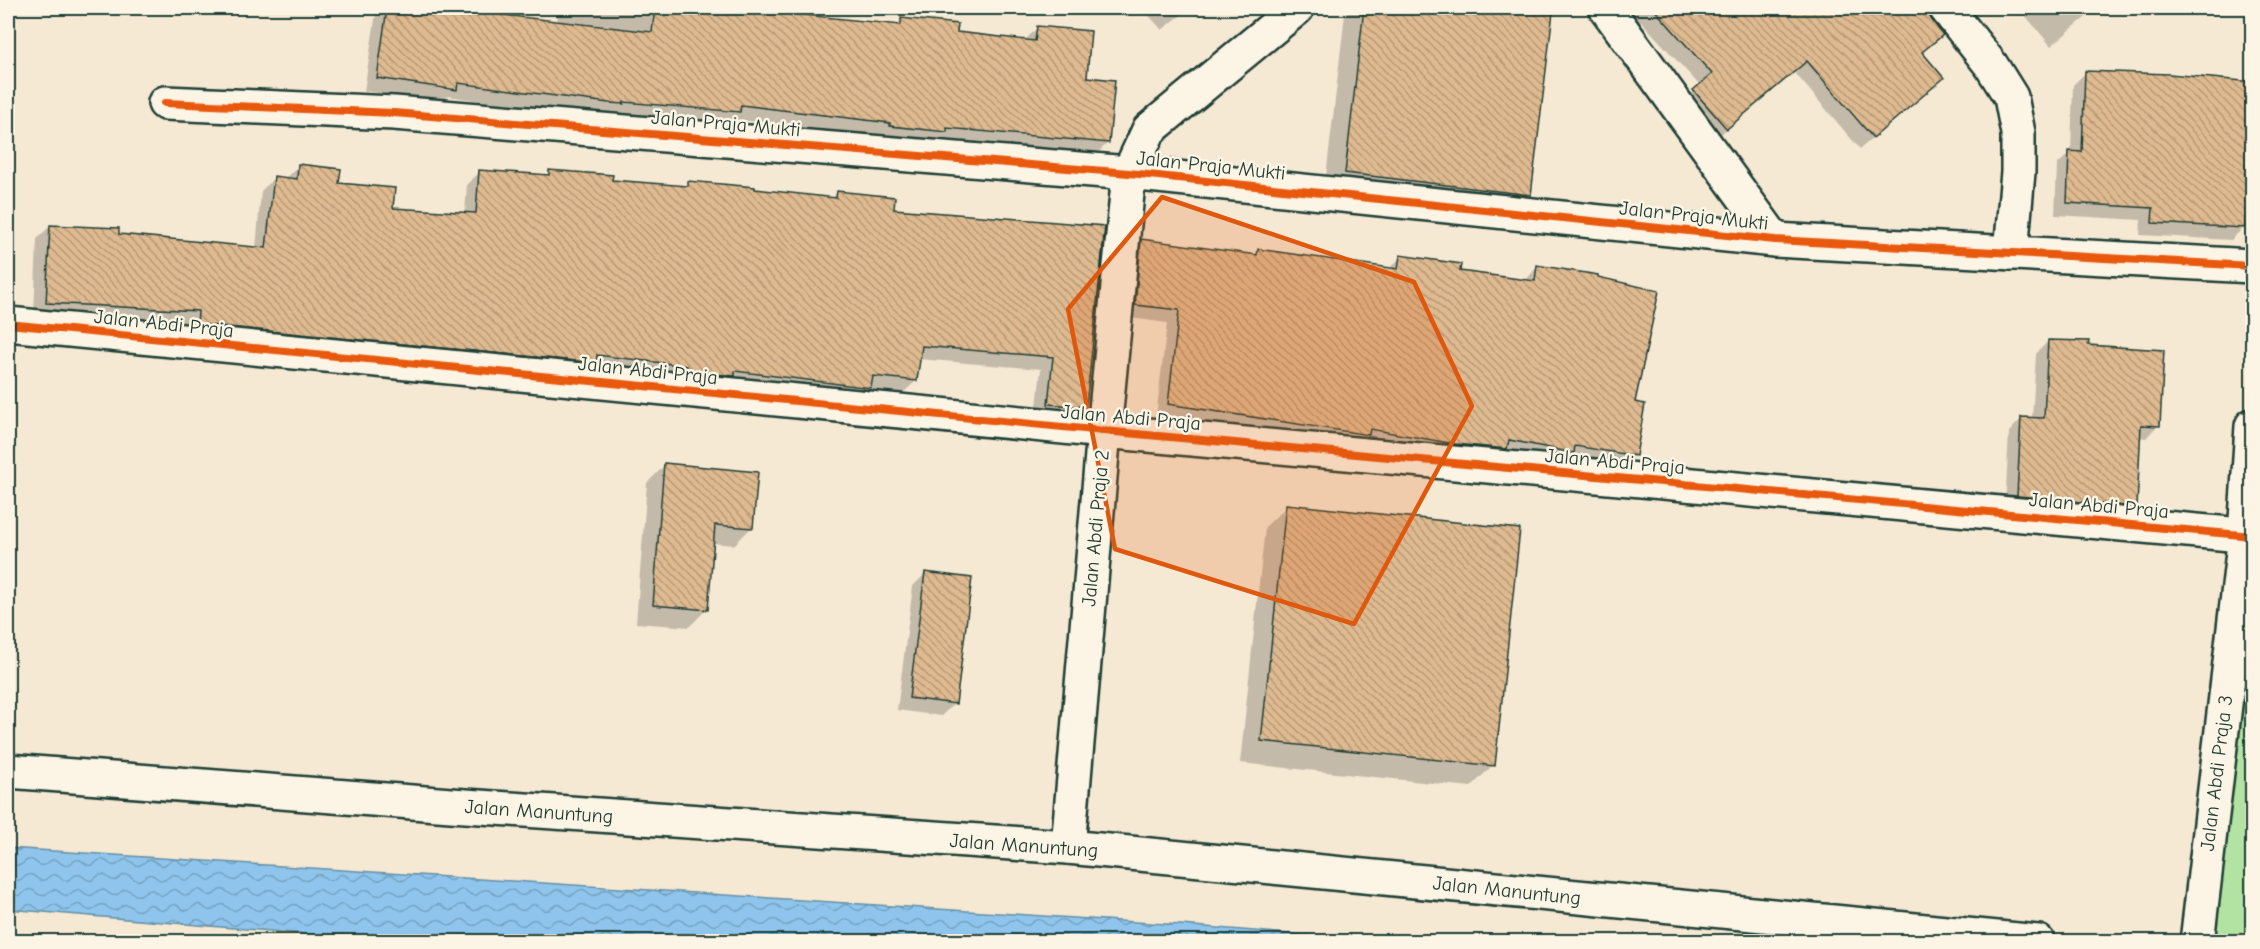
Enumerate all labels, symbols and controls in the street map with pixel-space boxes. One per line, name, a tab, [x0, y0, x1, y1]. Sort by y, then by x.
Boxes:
street label: Jalan Praja Mukti	[650, 106, 801, 141]
street label: Jalan Praja Mukti	[1135, 146, 1287, 185]
street label: Jalan Praja Mukti	[1618, 196, 1770, 235]
street label: Jalan Abdi Praja	[93, 305, 235, 342]
street label: Jalan Abdi Praja	[577, 352, 719, 389]
street label: Jalan Abdi Praja	[1060, 400, 1202, 435]
street label: Jalan Abdi Praja	[1544, 444, 1686, 479]
street label: Jalan Abdi Praja 2	[1077, 449, 1114, 607]
street label: Jalan Abdi Praja	[2028, 488, 2170, 523]
street label: Jalan Abdi Praja 3	[2196, 694, 2237, 852]
street label: Jalan Manuntung	[464, 795, 614, 828]
street label: Jalan Manuntung	[949, 829, 1099, 862]
street label: Jalan Manuntung	[1432, 871, 1582, 910]

